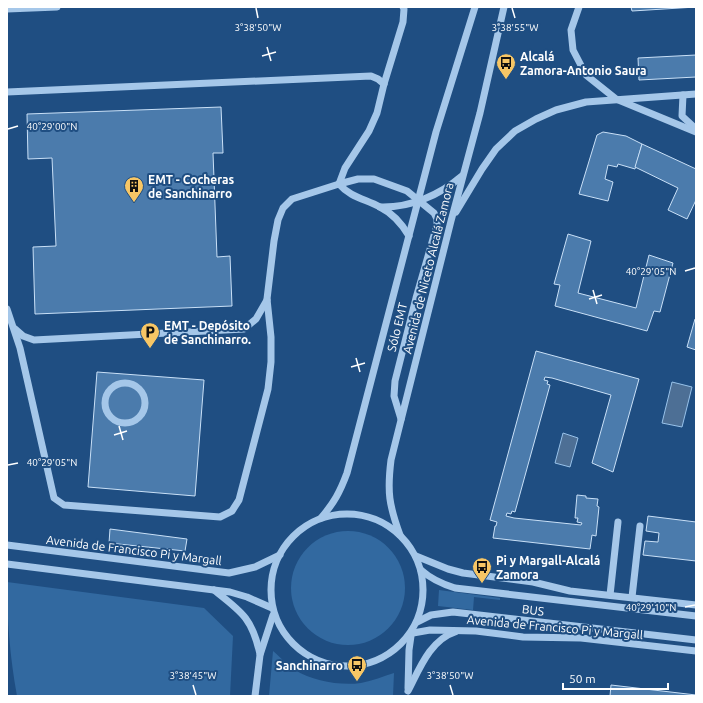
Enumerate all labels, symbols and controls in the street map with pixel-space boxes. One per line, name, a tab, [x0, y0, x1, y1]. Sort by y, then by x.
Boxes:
text: 3°38'50"W	[234, 22, 282, 33]
text: 3°38'55"W	[491, 22, 539, 33]
place label: Alcalá Zamora-Antonio Saura	[520, 50, 647, 77]
bus stop icon: Alcalá Zamora-Antonio Saura	[495, 52, 517, 80]
text: 40°29'00"N	[27, 121, 77, 132]
place label: EMT - Cocheras de Sanchinarro	[148, 173, 235, 200]
building icon: EMT - Cocheras de Sanchinarro	[123, 175, 145, 203]
street label: Avenida de Niceto Alcalá Zamora	[400, 181, 456, 355]
text: 40°29'05"N	[626, 266, 676, 277]
street label: Sólo EMT	[385, 301, 409, 353]
place label: EMT - Depósito de Sanchinarro.	[164, 319, 251, 346]
parking icon: EMT - Depósito de Sanchinarro.	[139, 321, 161, 349]
text: 40°29'05"N	[27, 457, 77, 468]
street label: Avenida de Francisco Pi y Margall	[45, 533, 223, 567]
place label: Pi y Margall-Alcalá Zamora	[496, 554, 600, 581]
bus stop icon: Pi y Margall-Alcalá Zamora	[471, 556, 493, 584]
street label: BUS	[521, 602, 545, 618]
text: 40°29'10"N	[626, 602, 676, 613]
street label: Avenida de Francisco Pi y Margall	[466, 613, 644, 641]
bus stop icon: Sanchinarro	[346, 654, 368, 682]
place label: Sanchinarro	[276, 659, 343, 672]
scale bar	[563, 665, 668, 691]
text: 3°38'45"W	[169, 670, 217, 681]
text: 3°38'50"W	[426, 670, 474, 681]
text: 50 m	[569, 672, 596, 685]

